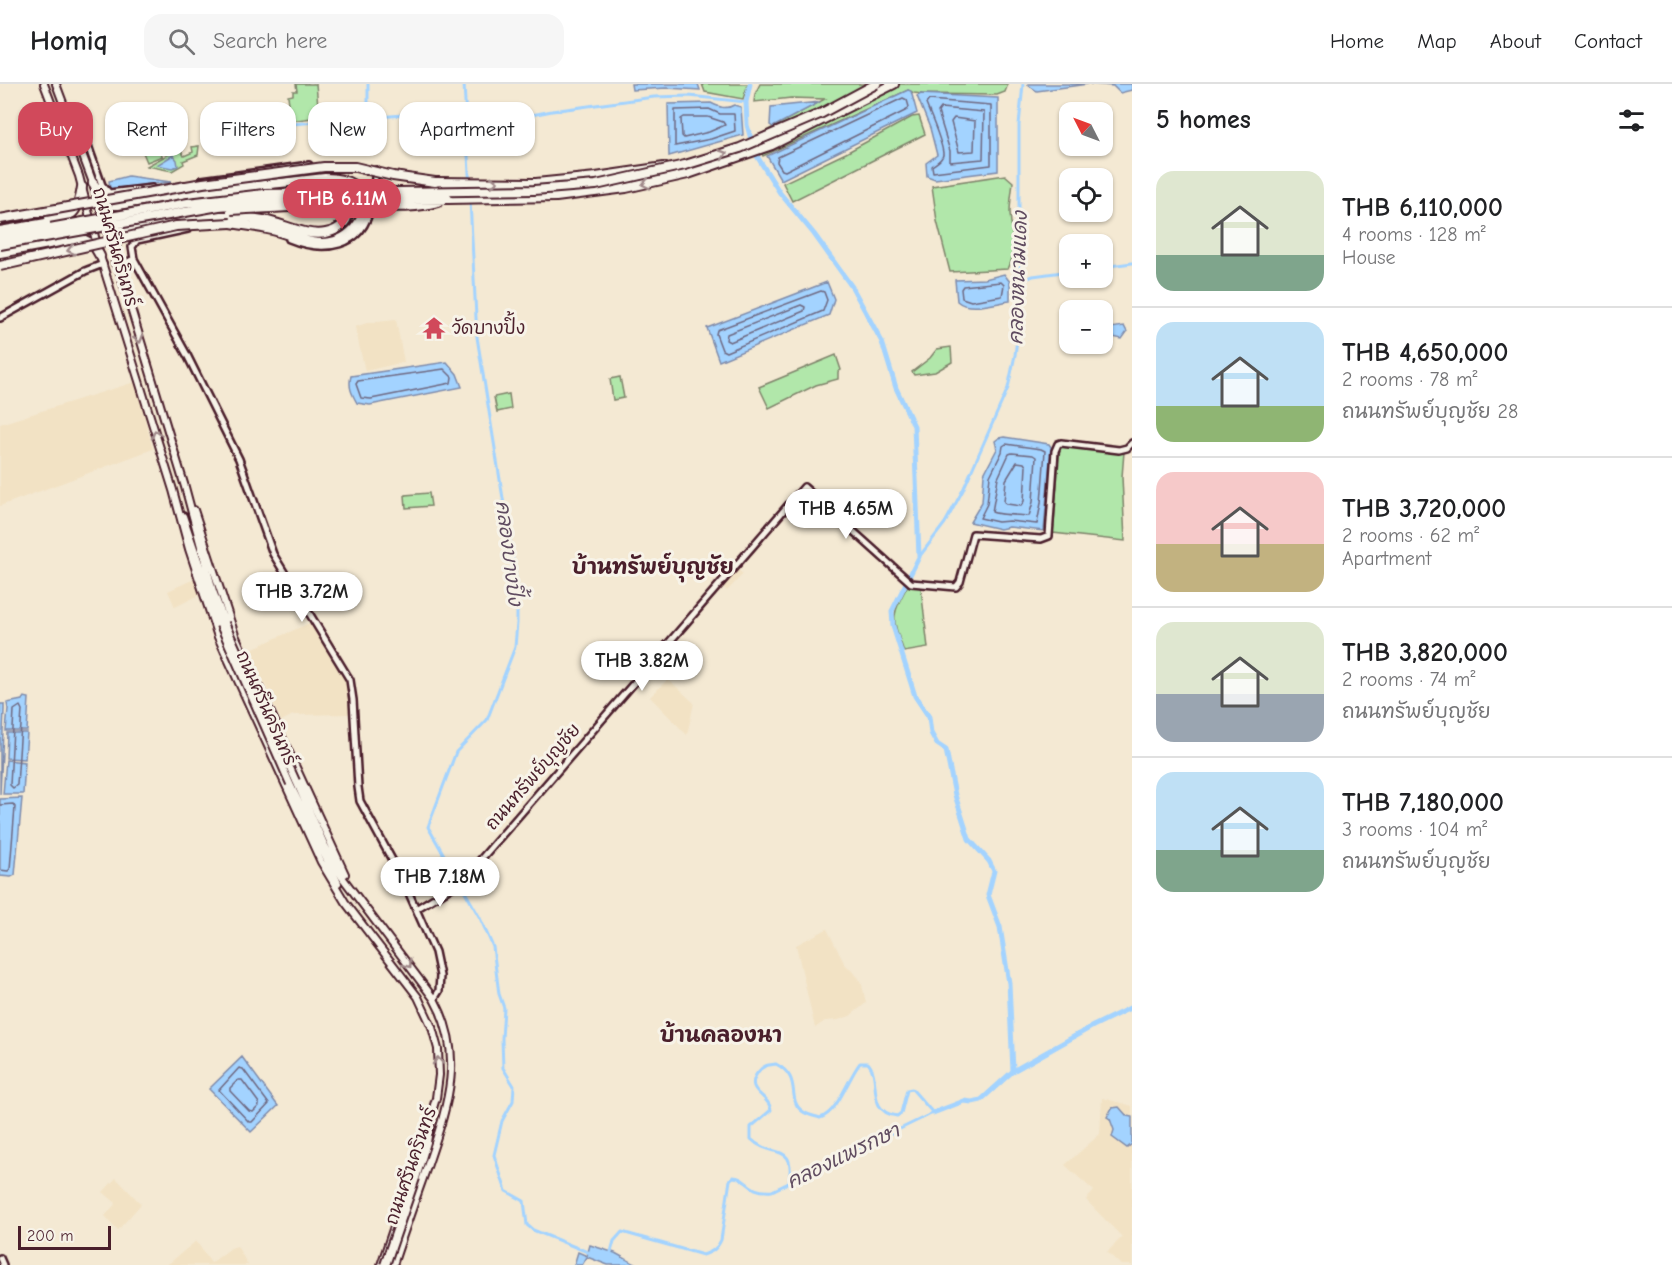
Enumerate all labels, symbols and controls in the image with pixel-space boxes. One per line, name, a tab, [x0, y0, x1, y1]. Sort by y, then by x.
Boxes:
search box	[144, 14, 564, 68]
text: Homiq	[30, 25, 108, 57]
icon: search	[165, 25, 198, 58]
text: Search here	[213, 28, 327, 54]
text: Home	[1330, 29, 1384, 53]
text: Map	[1417, 29, 1457, 53]
text: About	[1490, 29, 1541, 53]
text: Contact	[1574, 29, 1642, 53]
chip: Buy	[18, 102, 93, 156]
chip: Rent	[105, 102, 188, 156]
chip: Filters	[200, 102, 296, 156]
chip: New	[308, 102, 387, 156]
chip: Apartment	[399, 102, 535, 156]
north arrow	[1059, 102, 1113, 156]
map controls	[1059, 102, 1113, 354]
icon: filters	[1615, 104, 1648, 137]
text: 5 homes	[1156, 105, 1251, 135]
one-way arrow	[717, 149, 728, 162]
button: locate	[1059, 168, 1113, 222]
one-way arrow	[489, 176, 498, 188]
one-way arrow	[641, 177, 651, 190]
pin: THB 6.11M	[273, 179, 411, 230]
street label: ถนนศรีนครินทร์	[88, 184, 145, 310]
text: THB 6.11M	[297, 187, 387, 210]
text: THB 6,110,000	[1342, 193, 1503, 223]
icon: home	[1204, 195, 1276, 267]
water label: คลองหนามแดง	[1004, 209, 1032, 345]
text: 4 rooms · 128 m²	[1342, 223, 1486, 246]
button: +	[1059, 234, 1113, 288]
one-way arrow	[66, 243, 76, 256]
text: House	[1342, 246, 1396, 269]
button: −	[1059, 300, 1113, 354]
place label: วัดบางปิ้ง	[452, 311, 525, 339]
temple icon: วัดบางปิ้ง	[421, 315, 447, 341]
one-way arrow	[132, 333, 144, 344]
text: THB 4,650,000	[1342, 338, 1508, 368]
icon: home	[1204, 346, 1276, 418]
text: 2 rooms · 78 m²	[1342, 368, 1478, 391]
text: ถนนทรัพย์บุญชัย 28	[1342, 400, 1518, 423]
one-way arrow	[151, 429, 163, 440]
pin: THB 4.65M	[777, 489, 915, 540]
text: THB 3,720,000	[1342, 494, 1506, 524]
icon: home	[1204, 496, 1276, 568]
text: THB 4.65M	[799, 497, 893, 520]
water label: คลองบางปิ้ง	[491, 498, 533, 609]
text: 2 rooms · 62 m²	[1342, 524, 1479, 547]
text: Apartment	[1342, 547, 1432, 570]
district label: บ้านทรัพย์บุญชัย	[572, 552, 734, 583]
pin: THB 3.72M	[233, 572, 371, 623]
text: THB 3.72M	[256, 580, 348, 603]
text: THB 3,820,000	[1342, 638, 1508, 668]
pin: THB 3.82M	[573, 641, 711, 692]
street label: ถนนศรีนครินทร์	[231, 646, 304, 769]
icon: home	[1204, 646, 1276, 718]
text: THB 3.82M	[595, 649, 689, 672]
text: 2 rooms · 74 m²	[1342, 668, 1475, 691]
text: ถนนทรัพย์บุญชัย	[1342, 700, 1491, 723]
street label: ถนนทรัพย์บุญชัย	[479, 718, 587, 836]
text: THB 7,180,000	[1342, 788, 1504, 818]
icon: home	[1204, 796, 1276, 868]
text: 3 rooms · 104 m²	[1342, 818, 1487, 841]
text: ถนนทรัพย์บุญชัย	[1342, 850, 1491, 873]
pin: THB 7.18M	[371, 857, 509, 908]
text: THB 7.18M	[395, 865, 485, 888]
one-way arrow	[401, 958, 412, 969]
district label: บ้านคลองนา	[660, 1021, 782, 1047]
one-way arrow	[432, 1056, 445, 1065]
street label: ถนนศรีนครินทร์	[378, 1103, 441, 1228]
water label: คลองแพรกษา	[783, 1118, 904, 1193]
scale bar	[18, 1223, 111, 1250]
text: 200 m	[27, 1227, 73, 1245]

